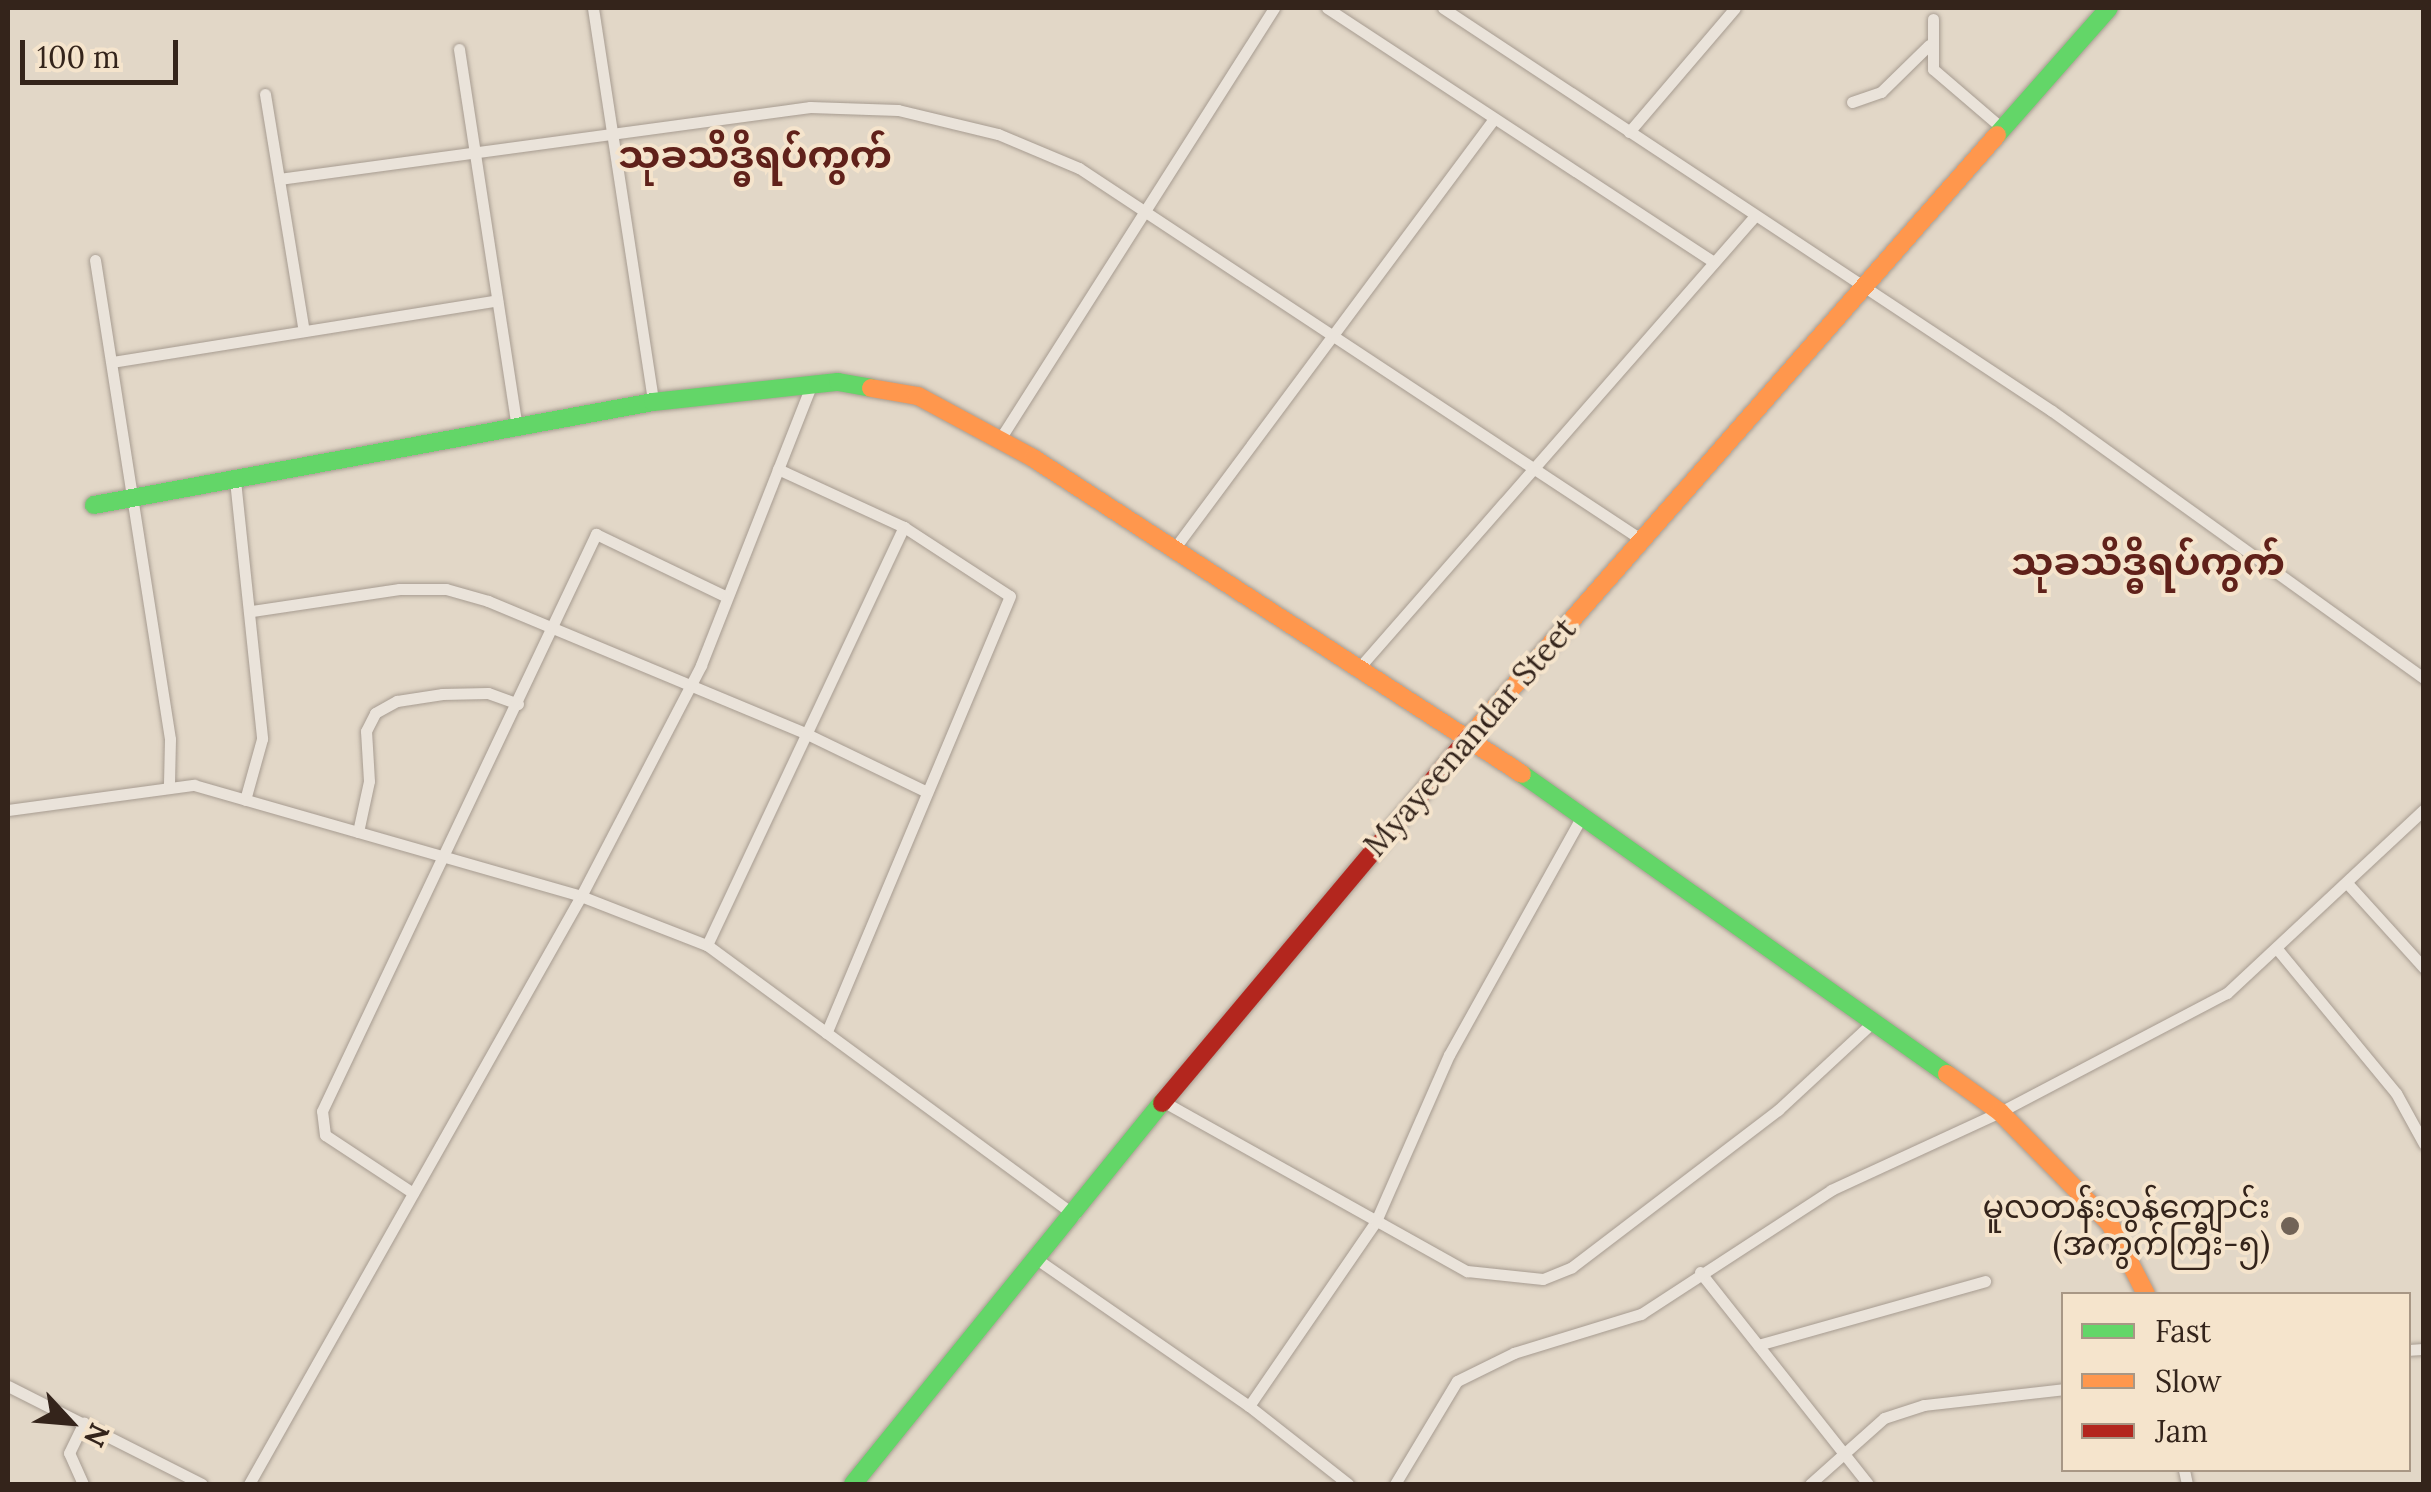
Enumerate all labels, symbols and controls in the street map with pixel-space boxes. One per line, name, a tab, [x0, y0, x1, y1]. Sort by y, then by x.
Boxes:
scale bar	[25, 20, 182, 82]
text: 100 m	[37, 38, 120, 76]
district label: သုခသိဒ္ဓိရပ်ကွက်	[618, 132, 892, 178]
district label: သုခသိဒ္ဓိရပ်ကွက်	[2011, 539, 2285, 585]
street label: Myayeenandar Steet	[1356, 610, 1584, 864]
place label: မူလတန်းလွန်ကျောင်း (အကွက်ကြီး-၅)	[1982, 1189, 2270, 1264]
marker: မူလတန်းလွန်ကျောင်း (အကွက်ကြီး-၅)	[2279, 1215, 2301, 1237]
legend	[2061, 1292, 2411, 1472]
text: Fast	[2155, 1312, 2211, 1350]
text: Slow	[2155, 1362, 2221, 1400]
north arrow	[20, 1372, 120, 1472]
text: Jam	[2155, 1412, 2208, 1450]
text: N	[76, 1418, 118, 1453]

